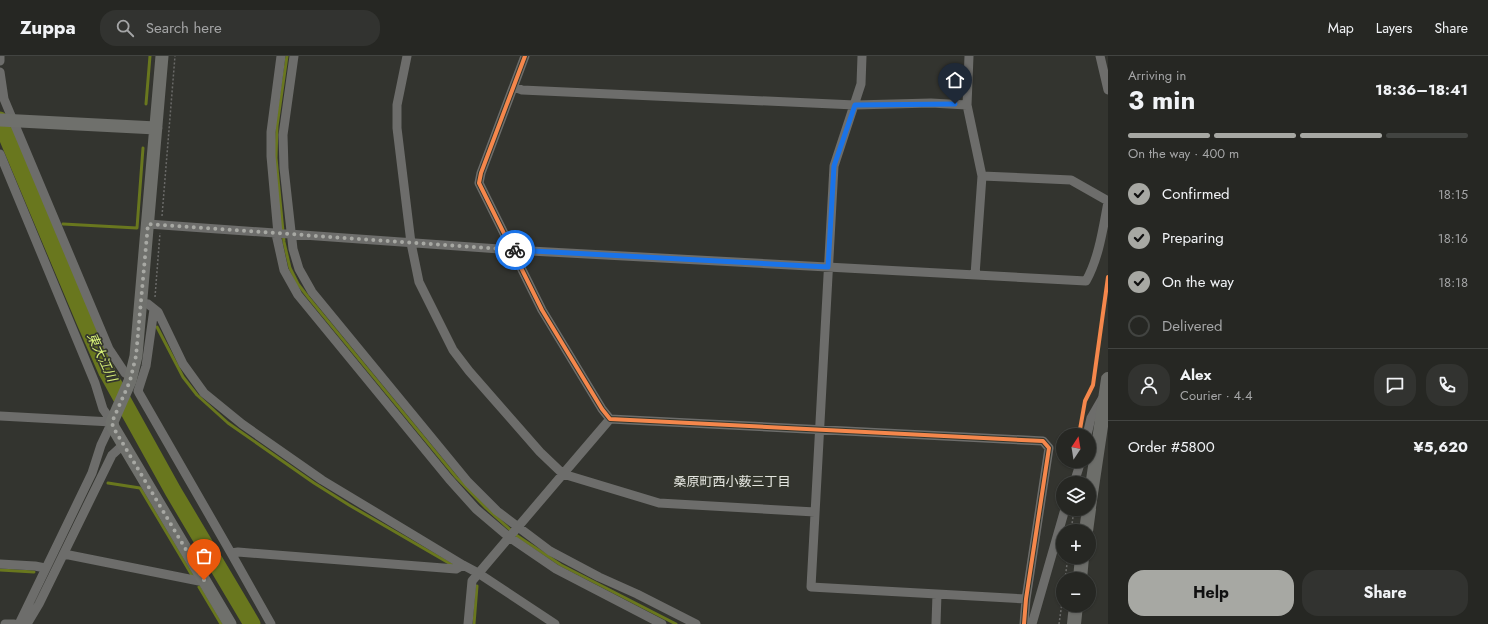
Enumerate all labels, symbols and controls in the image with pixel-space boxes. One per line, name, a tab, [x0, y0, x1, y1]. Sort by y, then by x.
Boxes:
search box	[100, 10, 380, 46]
text: Zuppa	[20, 14, 76, 41]
icon: search	[114, 17, 136, 39]
text: Search here	[146, 17, 222, 39]
text: Map	[1328, 18, 1354, 38]
text: Layers	[1376, 18, 1412, 38]
text: Share	[1434, 18, 1468, 38]
pin	[938, 63, 972, 104]
text: Arriving in	[1128, 66, 1186, 85]
icon: home	[944, 69, 966, 91]
text: 18:36–18:41	[1375, 79, 1468, 101]
text: 3 min	[1128, 81, 1195, 119]
text: On the way · 400 m	[1128, 144, 1239, 163]
icon: check	[1128, 183, 1150, 205]
text: Confirmed	[1162, 183, 1230, 205]
text: 18:15	[1438, 185, 1468, 204]
icon: check	[1128, 227, 1150, 249]
text: Preparing	[1162, 227, 1224, 249]
text: 18:16	[1438, 229, 1468, 248]
courier	[495, 230, 535, 270]
icon: bike	[504, 239, 526, 261]
icon: check	[1128, 271, 1150, 293]
text: On the way	[1162, 271, 1234, 293]
text: 18:18	[1438, 273, 1468, 292]
text: Delivered	[1162, 315, 1223, 337]
water label: 東大江川	[82, 329, 122, 386]
button: person	[1128, 364, 1170, 406]
text: Alex	[1180, 364, 1211, 386]
button: chat	[1374, 364, 1416, 406]
button: phone	[1426, 364, 1468, 406]
text: Courier · 4.4	[1180, 386, 1253, 405]
north arrow	[1056, 428, 1096, 468]
map controls	[1056, 428, 1096, 612]
text: Order #5800	[1128, 436, 1215, 458]
text: ¥5,620	[1414, 436, 1468, 458]
district label: 桑原町西小薮三丁目	[673, 472, 791, 491]
button: layers	[1056, 476, 1096, 516]
button: +	[1056, 524, 1096, 564]
pin	[187, 539, 221, 580]
icon: bag	[193, 545, 215, 567]
button: Help	[1128, 570, 1294, 616]
button: Share	[1302, 570, 1468, 616]
button: −	[1056, 572, 1096, 612]

